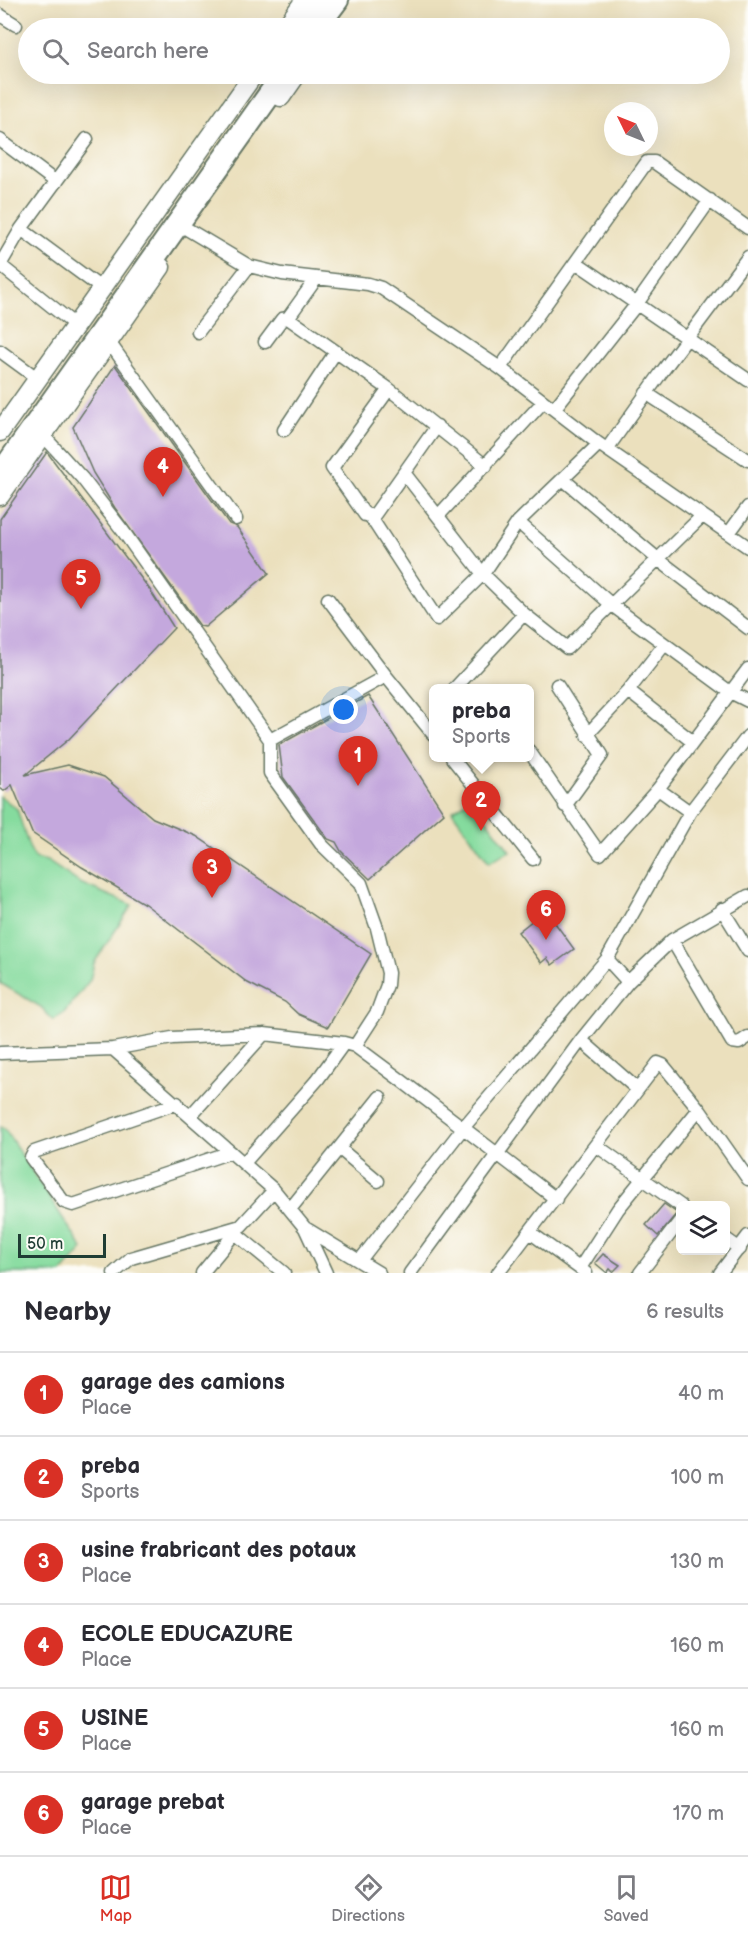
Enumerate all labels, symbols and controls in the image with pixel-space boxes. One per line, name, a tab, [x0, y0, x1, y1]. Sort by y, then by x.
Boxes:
search box	[18, 18, 730, 84]
icon: search	[39, 35, 72, 68]
text: Search here	[87, 38, 209, 65]
north arrow	[604, 102, 658, 156]
pin: 4	[144, 448, 182, 497]
pin: 5	[62, 560, 100, 609]
popup	[429, 684, 534, 762]
your location	[329, 695, 358, 724]
text: preba	[452, 698, 511, 725]
text: Sports	[452, 725, 510, 749]
pin: 1	[338, 736, 378, 786]
pin: 2	[462, 782, 500, 831]
pin: 3	[192, 848, 232, 898]
pin: 6	[526, 890, 566, 940]
map controls	[676, 1201, 730, 1255]
button: layers	[676, 1201, 730, 1255]
scale bar	[18, 1231, 106, 1258]
text: 50 m	[27, 1235, 63, 1254]
text: Nearby	[24, 1297, 111, 1328]
text: 6 results	[646, 1300, 724, 1324]
text: garage des camions	[81, 1369, 285, 1396]
text: 1	[39, 1382, 48, 1406]
text: 40 m	[678, 1382, 724, 1406]
text: Place	[81, 1396, 132, 1420]
text: preba	[81, 1453, 140, 1480]
text: 2	[38, 1466, 49, 1490]
text: 100 m	[671, 1466, 724, 1490]
text: Sports	[81, 1480, 139, 1504]
text: usine frabricant des potaux	[81, 1537, 356, 1564]
text: 3	[38, 1550, 49, 1574]
text: 130 m	[670, 1550, 724, 1574]
text: Place	[81, 1564, 132, 1588]
text: ECOLE EDUCAZURE	[81, 1621, 293, 1648]
text: 4	[38, 1634, 49, 1658]
text: 160 m	[670, 1634, 724, 1658]
text: Place	[81, 1648, 132, 1672]
text: USINE	[81, 1705, 148, 1732]
text: 5	[38, 1718, 49, 1742]
text: 160 m	[670, 1718, 724, 1742]
text: Place	[81, 1732, 132, 1756]
text: garage prebat	[81, 1789, 225, 1816]
text: 6	[37, 1802, 50, 1826]
text: 170 m	[673, 1802, 724, 1826]
text: Place	[81, 1816, 132, 1840]
tab: Map	[99, 1871, 132, 1926]
tab: Directions	[331, 1871, 405, 1926]
tab: Saved	[604, 1871, 649, 1926]

